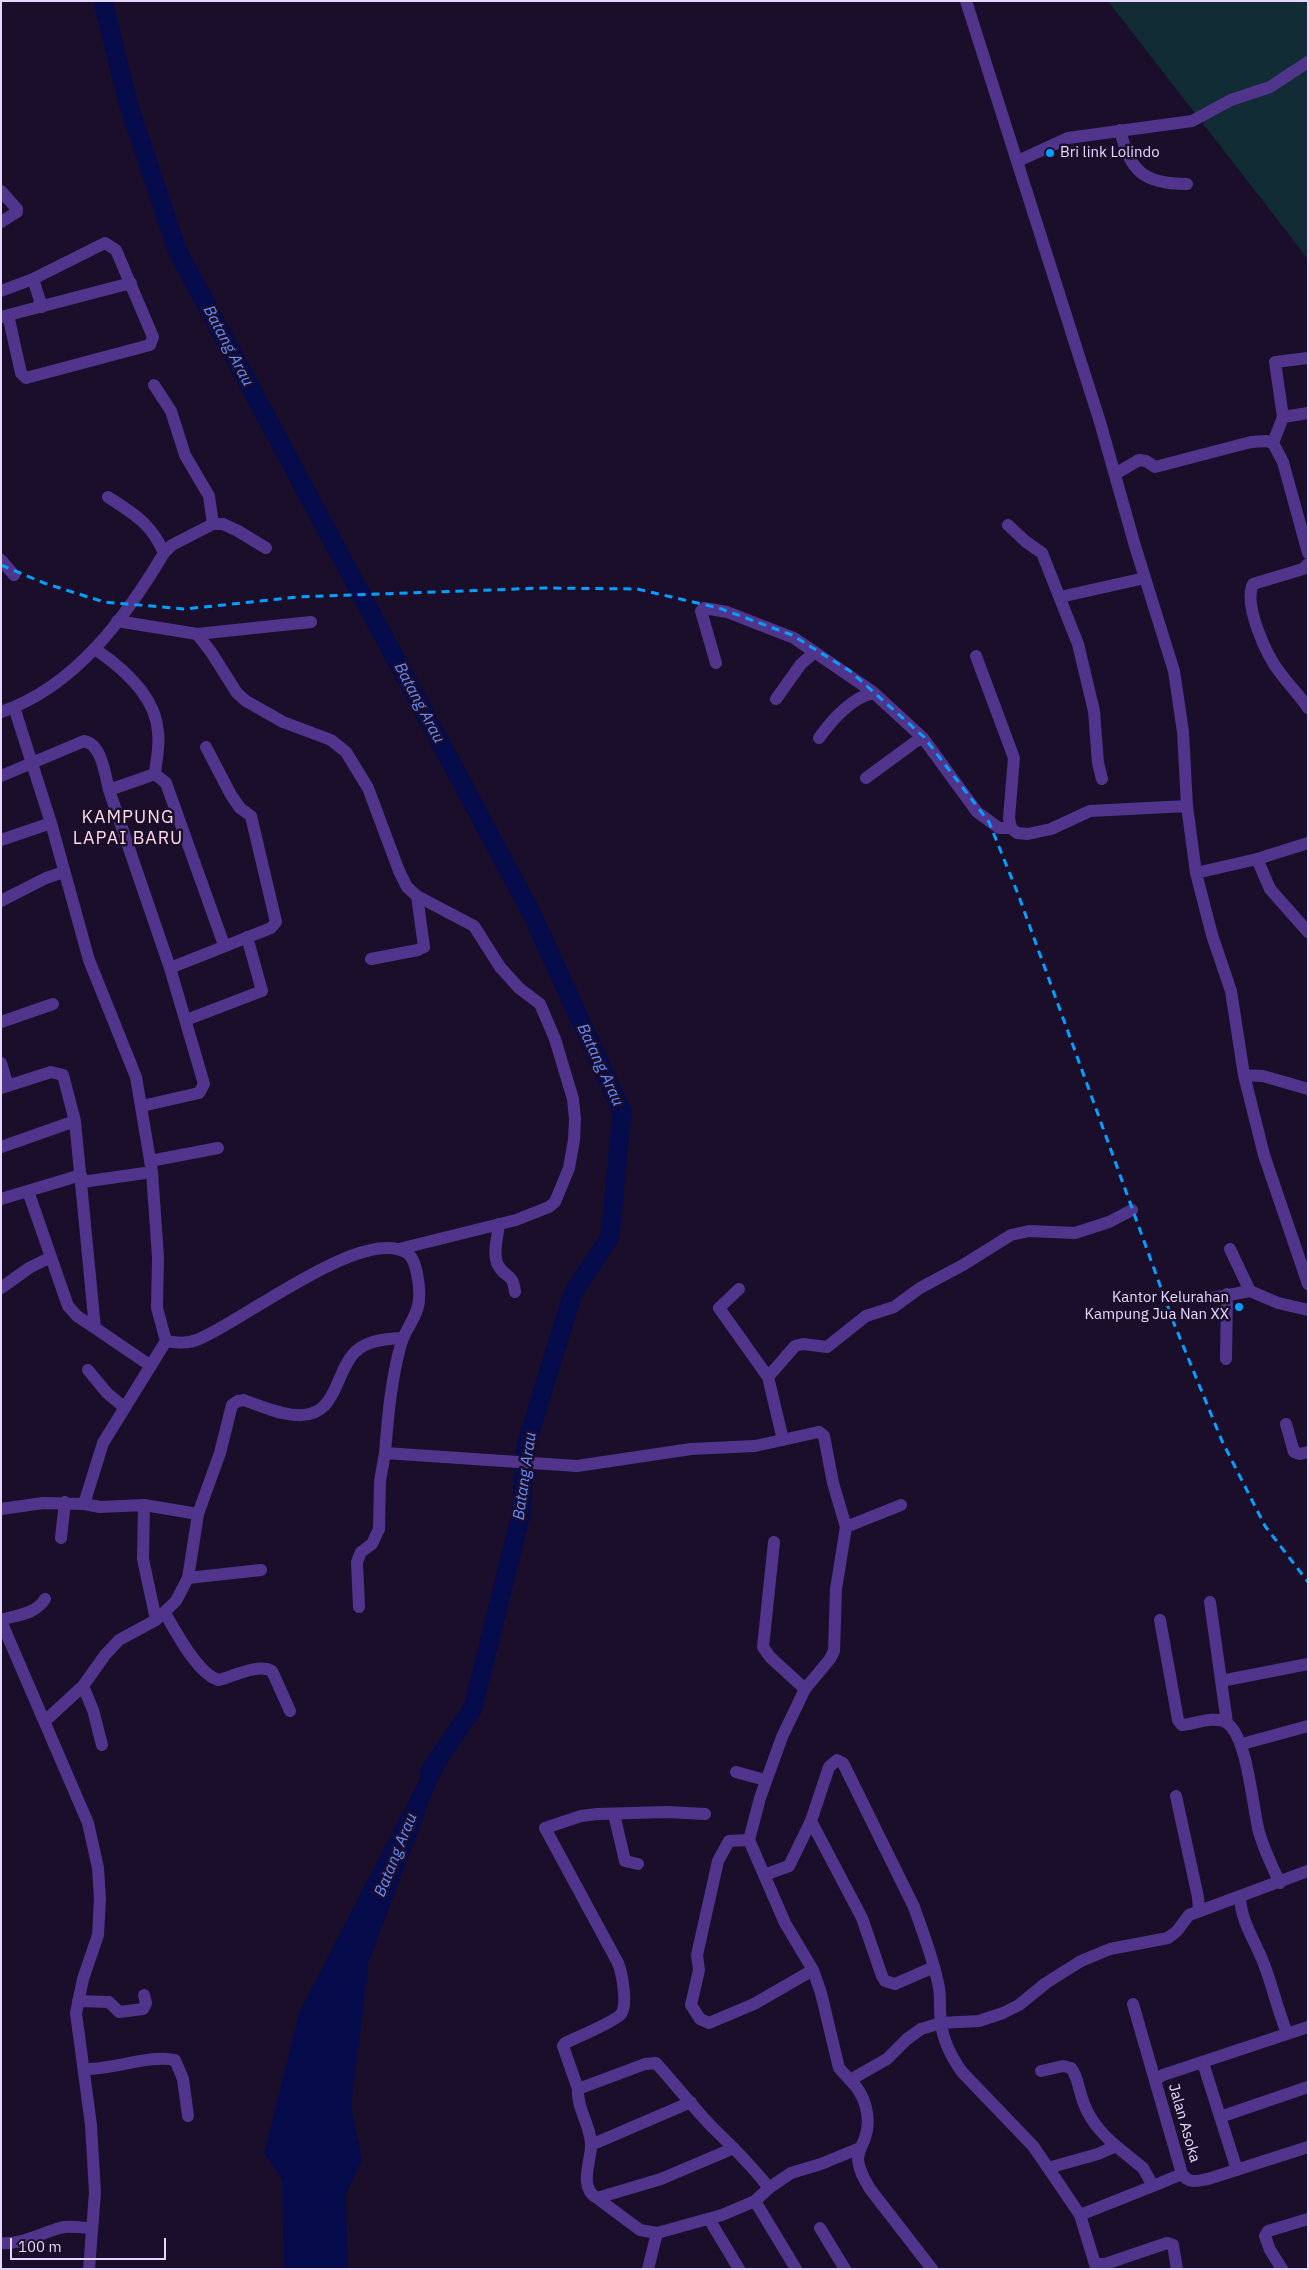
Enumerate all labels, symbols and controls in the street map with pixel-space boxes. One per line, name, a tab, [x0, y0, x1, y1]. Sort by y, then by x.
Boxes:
place label: Bri link Lolindo	[1060, 144, 1160, 162]
marker: Bri link Lolindo	[1044, 147, 1056, 159]
water label: Batang Arau	[199, 302, 257, 390]
water label: Batang Arau	[390, 659, 448, 747]
district label: KAMPUNG LAPAI BARU	[71, 807, 185, 850]
water label: Batang Arau	[573, 1021, 627, 1109]
place label: Kantor Kelurahan Kampung Jua Nan XX	[1085, 1289, 1229, 1324]
marker: Kantor Kelurahan Kampung Jua Nan XX	[1233, 1301, 1245, 1313]
water label: Batang Arau	[509, 1431, 541, 1521]
water label: Batang Arau	[371, 1810, 421, 1900]
street label: Jalan Asoka	[1164, 2082, 1204, 2164]
scale bar	[12, 2228, 169, 2260]
text: 100 m	[18, 2237, 62, 2256]

